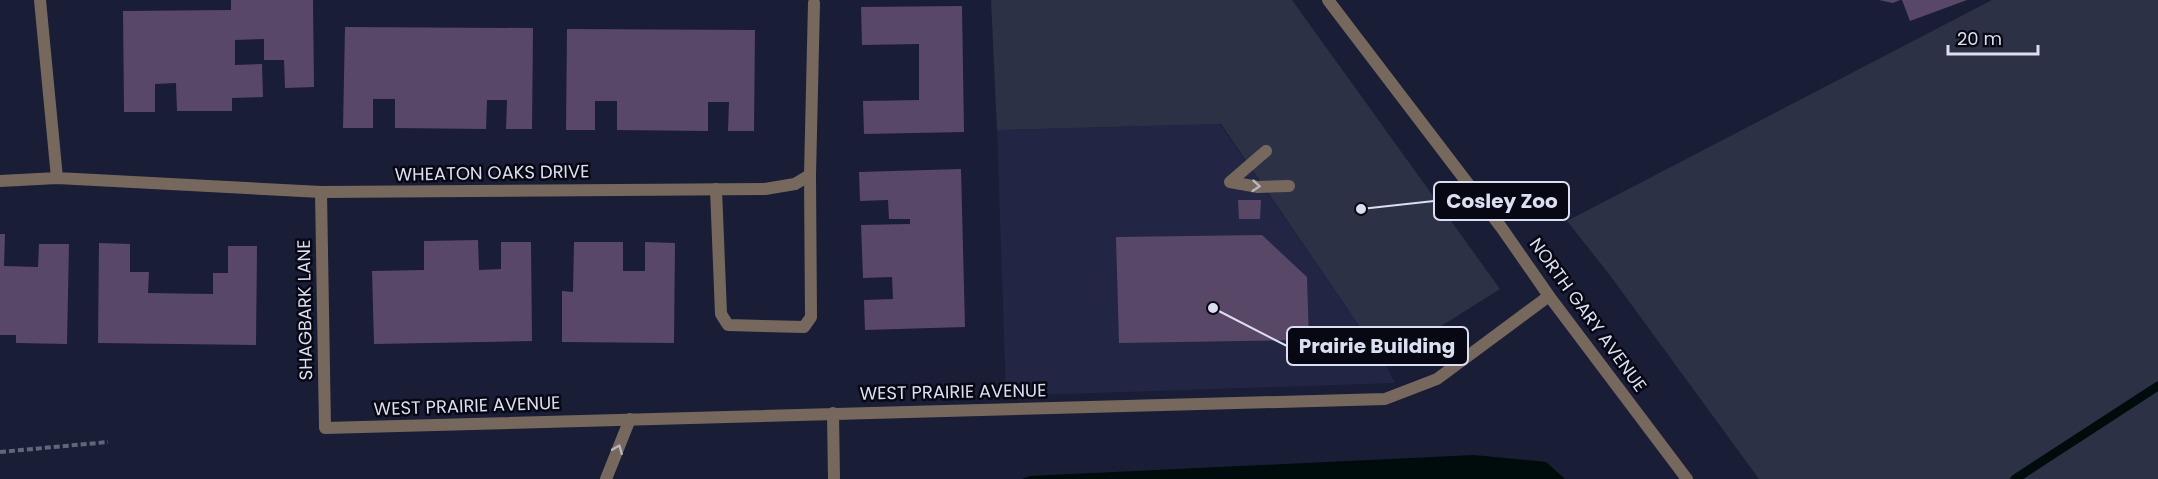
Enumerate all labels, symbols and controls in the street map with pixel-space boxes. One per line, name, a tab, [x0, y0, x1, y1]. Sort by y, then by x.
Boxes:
scale bar	[1948, 18, 2038, 56]
text: 20 m	[1957, 26, 2002, 51]
street label: WHEATON OAKS DRIVE	[394, 158, 590, 187]
one-way arrow	[1252, 179, 1261, 192]
callout: Cosley Zoo	[1434, 182, 1569, 220]
text: Cosley Zoo	[1446, 187, 1558, 215]
street label: NORTH GARY AVENUE	[1524, 233, 1653, 397]
street label: SHAGBARK LANE	[291, 239, 318, 381]
callout: Prairie Building	[1287, 327, 1468, 365]
text: Prairie Building	[1299, 332, 1455, 360]
street label: WEST PRAIRIE AVENUE	[859, 377, 1047, 406]
street label: WEST PRAIRIE AVENUE	[373, 390, 561, 421]
one-way arrow	[611, 444, 623, 455]

